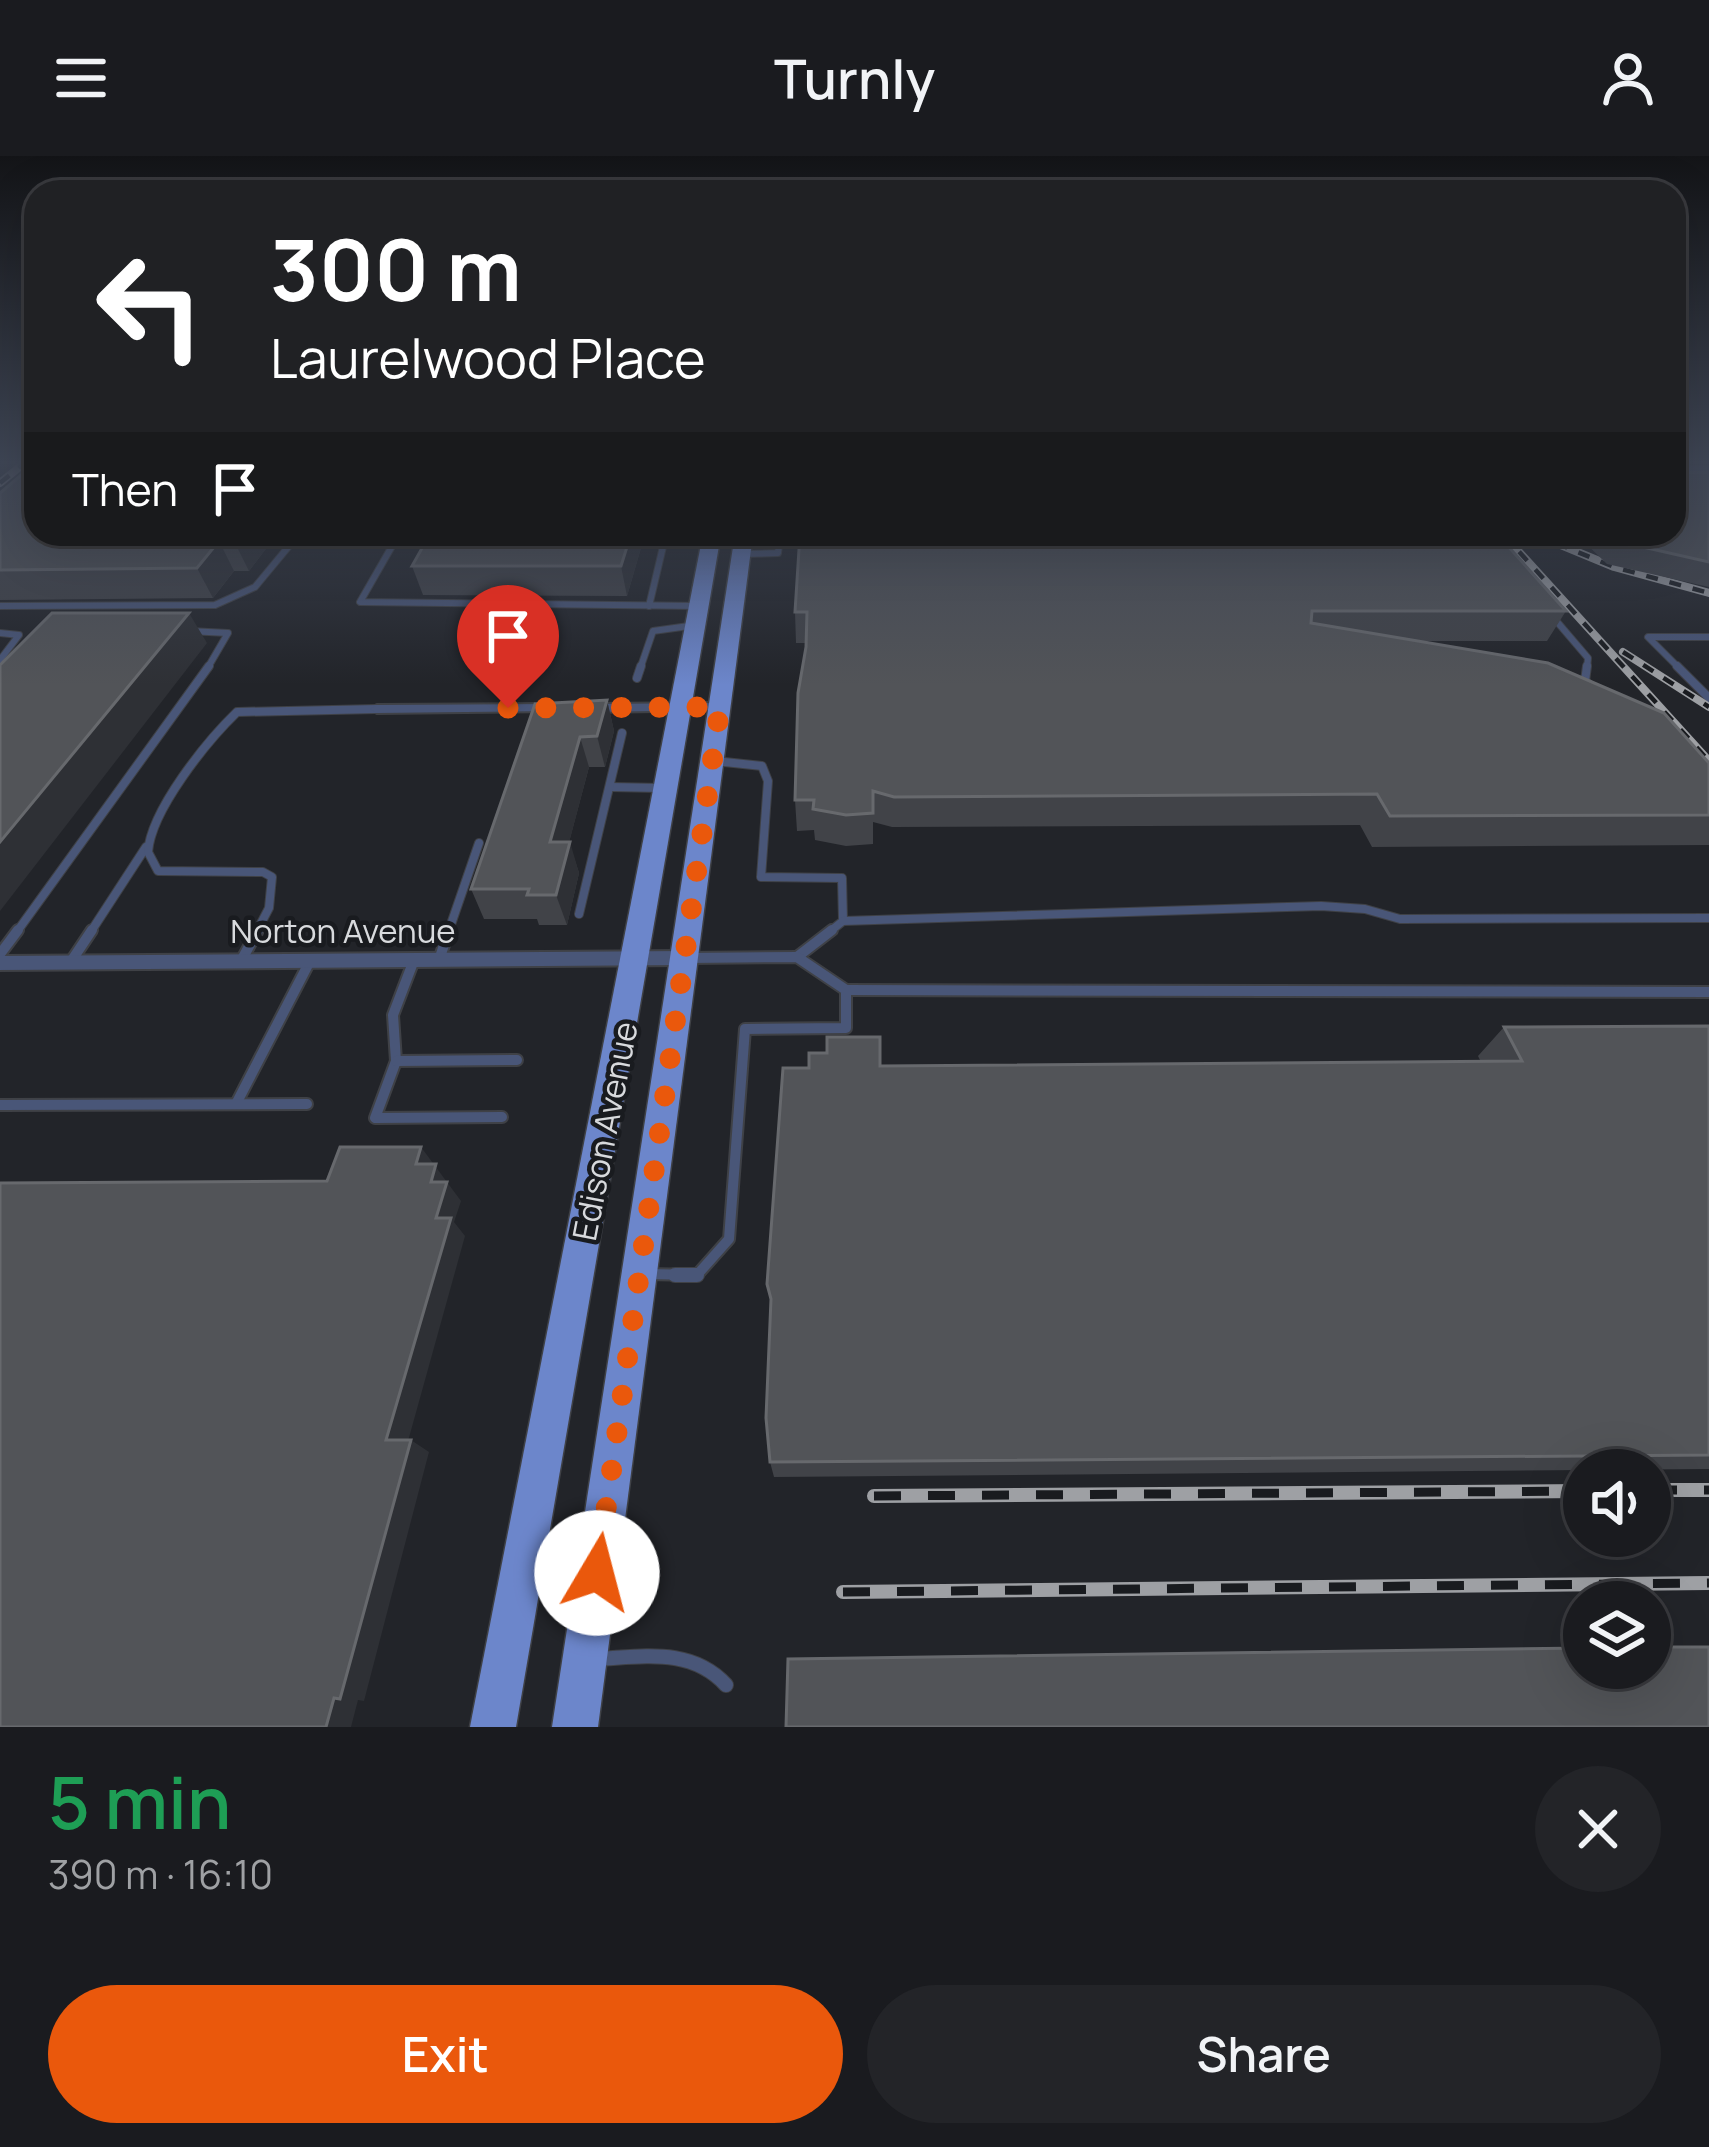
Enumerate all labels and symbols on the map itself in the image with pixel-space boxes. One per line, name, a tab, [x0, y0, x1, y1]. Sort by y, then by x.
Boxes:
pin	[457, 585, 559, 708]
street label: Norton Avenue	[230, 908, 456, 953]
street label: Edison Avenue	[561, 1018, 648, 1244]
position arrow	[534, 1510, 660, 1636]

